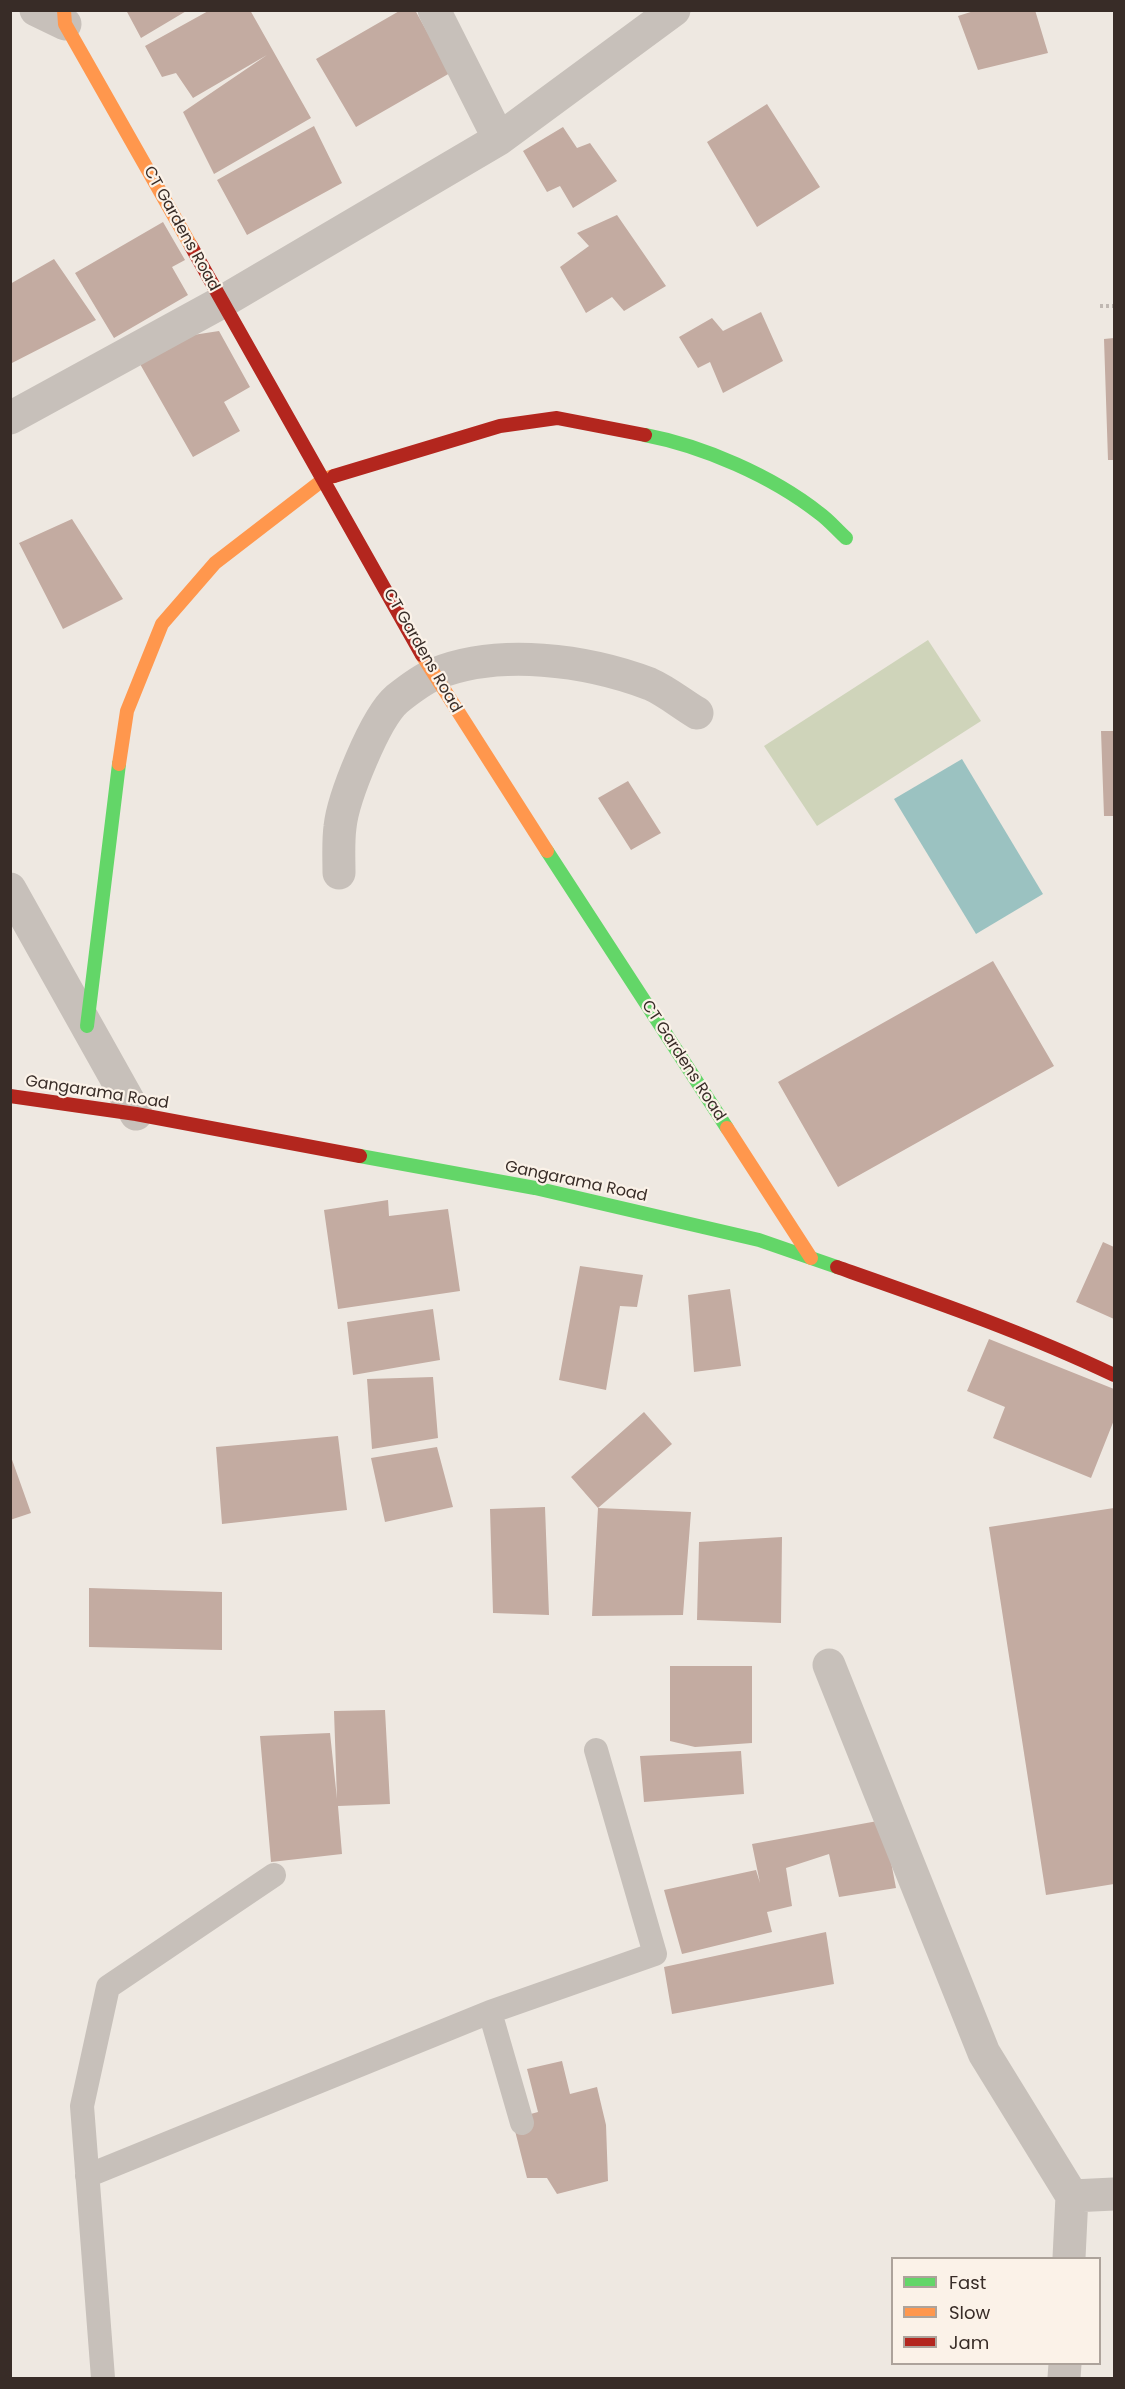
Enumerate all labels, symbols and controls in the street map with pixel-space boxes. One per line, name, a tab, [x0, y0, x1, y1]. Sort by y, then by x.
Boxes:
street label: CT Gardens Road	[139, 163, 223, 295]
street label: CT Gardens Road	[379, 586, 465, 716]
street label: CT Gardens Road	[637, 997, 729, 1125]
street label: Gangarama Road	[24, 1072, 170, 1114]
street label: Gangarama Road	[503, 1158, 649, 1206]
legend	[891, 2257, 1101, 2365]
text: Fast	[949, 2270, 986, 2295]
text: Slow	[949, 2300, 990, 2325]
text: Jam	[949, 2330, 989, 2355]

